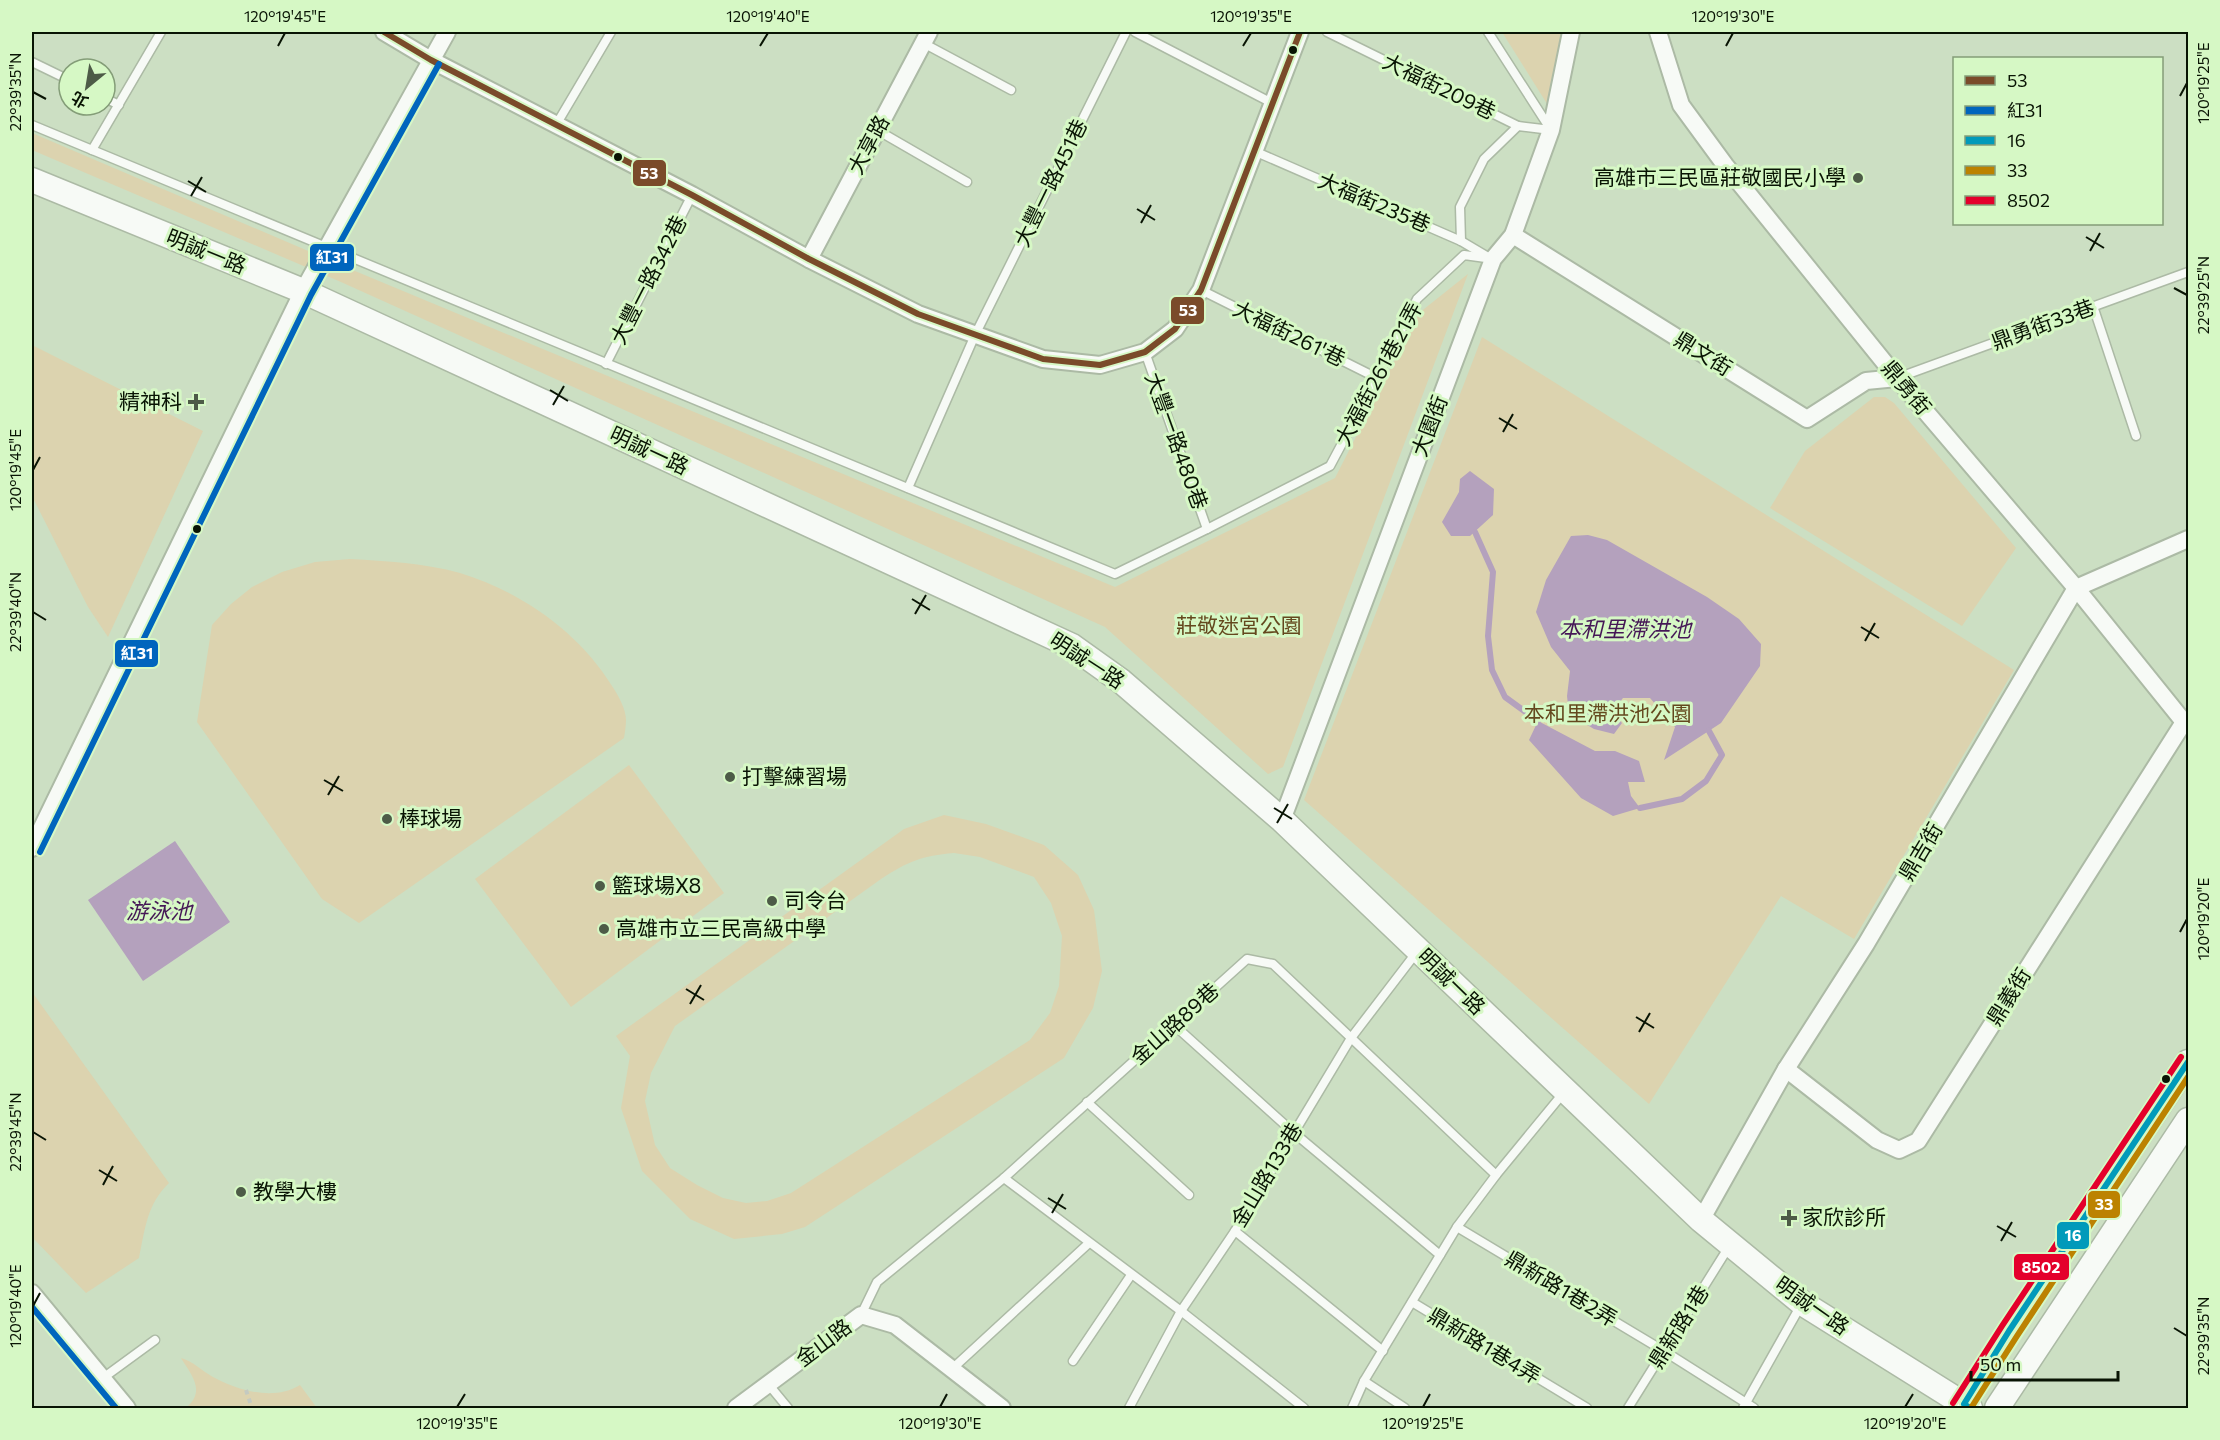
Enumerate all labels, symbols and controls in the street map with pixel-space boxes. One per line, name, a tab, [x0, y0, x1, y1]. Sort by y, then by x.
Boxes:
text: 120°19'45"E	[244, 7, 326, 25]
text: 120°19'40"E	[726, 7, 810, 25]
text: 120°19'35"E	[1210, 7, 1292, 25]
text: 120°19'30"E	[1692, 7, 1775, 25]
text: 120°19'25"E	[2194, 42, 2212, 124]
unlabelled marker	[1287, 44, 1299, 56]
street label: 大福街209巷	[1379, 48, 1500, 124]
text: 22°39'35"N	[6, 53, 24, 131]
north arrow	[57, 57, 117, 117]
legend	[1953, 57, 2163, 225]
text: 53	[2007, 69, 2028, 91]
text: 北	[68, 88, 91, 113]
text: 紅31	[2007, 99, 2043, 121]
street label: 大享路	[842, 111, 894, 178]
street label: 大豐一路451巷	[1008, 115, 1091, 250]
text: 16	[2007, 129, 2026, 151]
unlabelled marker	[612, 151, 624, 163]
line badge: 53	[632, 159, 667, 187]
text: 33	[2007, 159, 2028, 181]
text: 53	[640, 163, 658, 182]
place label: 高雄市三民區莊敬國民小學	[1594, 164, 1846, 189]
street label: 大福街235巷	[1315, 167, 1435, 237]
marker: 高雄市三民區莊敬國民小學	[1851, 171, 1865, 185]
text: 8502	[2007, 189, 2050, 211]
street label: 大豐一路342巷	[605, 211, 691, 348]
street label: 明誠一路	[163, 223, 250, 278]
line badge: 紅31	[309, 243, 355, 272]
text: 紅31	[316, 247, 348, 266]
text: 22°39'25"N	[2194, 256, 2212, 334]
street label: 鼎勇街33巷	[1988, 293, 2097, 354]
street label: 大福街261'巷	[1230, 295, 1350, 371]
line badge: 53	[1170, 296, 1205, 325]
street label: 大福街261巷21弄	[1329, 297, 1426, 449]
text: 53	[1179, 300, 1197, 319]
street label: 鼎文街	[1670, 325, 1737, 380]
street label: 鼎勇街	[1877, 355, 1937, 419]
street label: 大豐一路480巷	[1141, 369, 1214, 512]
place label: 精神科	[119, 388, 182, 413]
street label: 大園街	[1406, 392, 1452, 459]
marker: 精神科	[187, 393, 205, 411]
street label: 明誠一路	[606, 421, 693, 479]
text: 120°19'45"E	[6, 429, 24, 511]
unlabelled marker	[191, 523, 203, 535]
text: 22°39'40"N	[6, 572, 24, 652]
park label: 莊敬迷宮公園	[1176, 612, 1302, 637]
water label: 本和里滯洪池	[1559, 615, 1693, 642]
street label: 明誠一路	[1046, 626, 1130, 693]
line badge: 紅31	[114, 639, 159, 668]
text: 紅31	[121, 643, 153, 662]
park label: 本和里滯洪池公園	[1524, 700, 1692, 725]
place label: 打擊練習場	[742, 763, 847, 788]
marker: 打擊練習場	[723, 770, 737, 784]
place label: 棒球場	[399, 805, 462, 830]
marker: 棒球場	[380, 812, 394, 826]
street label: 鼎吉街	[1893, 818, 1947, 885]
place label: 籃球場X8	[612, 872, 701, 897]
text: 120°19'20"E	[2194, 878, 2212, 960]
marker: 籃球場X8	[593, 879, 607, 893]
place label: 司令台	[784, 887, 847, 912]
marker: 司令台	[765, 894, 779, 908]
water label: 游泳池	[126, 897, 194, 924]
place label: 高雄市立三民高級中學	[616, 915, 826, 940]
marker: 高雄市立三民高級中學	[597, 922, 611, 936]
street label: 明誠一路	[1413, 943, 1491, 1019]
street label: 鼎義街	[1980, 963, 2035, 1030]
street label: 金山路89巷	[1125, 977, 1223, 1069]
unlabelled marker	[2160, 1073, 2172, 1085]
text: 22°39'45"N	[6, 1092, 24, 1172]
street label: 金山路133巷	[1225, 1118, 1307, 1231]
place label: 教學大樓	[253, 1178, 337, 1203]
marker: 教學大樓	[234, 1185, 248, 1199]
line badge: 33	[2087, 1190, 2121, 1219]
text: 33	[2095, 1194, 2113, 1213]
place label: 家欣診所	[1802, 1204, 1886, 1229]
marker: 家欣診所	[1780, 1209, 1798, 1227]
line badge: 16	[2056, 1221, 2090, 1250]
text: 16	[2064, 1225, 2082, 1244]
street label: 鼎新路1巷2弄	[1501, 1245, 1622, 1331]
line badge: 8502	[2013, 1253, 2070, 1281]
text: 8502	[2022, 1257, 2060, 1276]
text: 120°19'40"E	[6, 1264, 24, 1348]
street label: 明誠一路	[1771, 1270, 1854, 1339]
street label: 鼎新路1巷	[1642, 1280, 1713, 1372]
text: 22°39'35"N	[2194, 1297, 2212, 1375]
street label: 鼎新路1巷4弄	[1424, 1301, 1545, 1388]
street label: 金山路	[790, 1313, 856, 1371]
scale bar	[1971, 1344, 2118, 1382]
text: 50 m	[1980, 1353, 2021, 1375]
text: 120°19'35"E	[416, 1414, 498, 1432]
text: 120°19'30"E	[899, 1414, 982, 1432]
text: 120°19'25"E	[1382, 1414, 1464, 1432]
text: 120°19'20"E	[1864, 1414, 1946, 1432]

